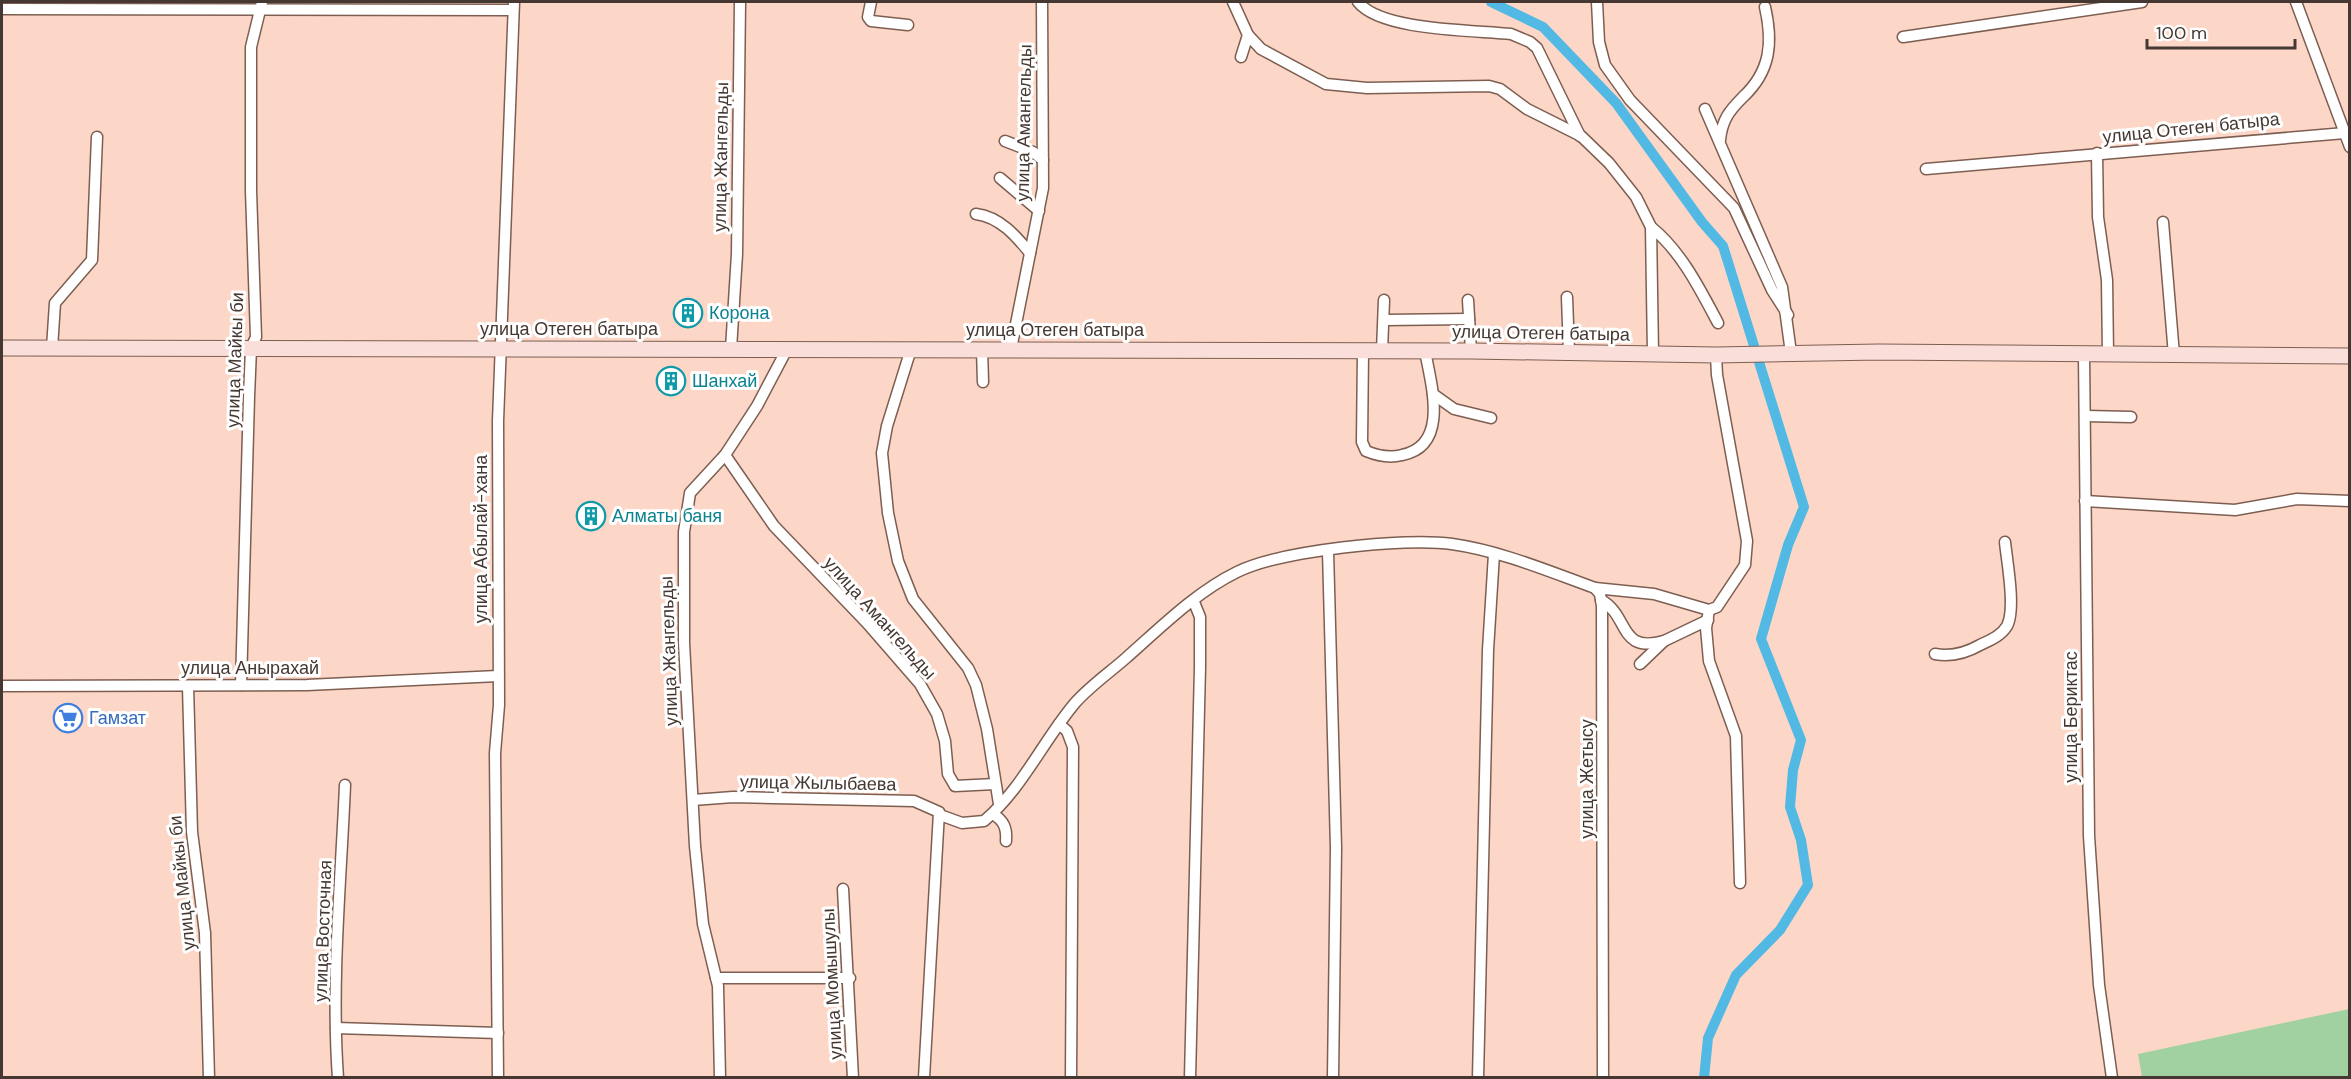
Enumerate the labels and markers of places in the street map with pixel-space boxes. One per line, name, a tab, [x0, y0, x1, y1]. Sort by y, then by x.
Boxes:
building icon: Корона	[672, 297, 704, 329]
place label: Корона	[709, 301, 770, 325]
building icon: Шанхай	[655, 365, 687, 397]
place label: Шанхай	[692, 369, 757, 393]
building icon: Алматы баня	[575, 500, 607, 532]
place label: Алматы баня	[612, 504, 722, 528]
supermarket icon: Гамзат	[52, 702, 84, 734]
place label: Гамзат	[89, 706, 146, 730]

